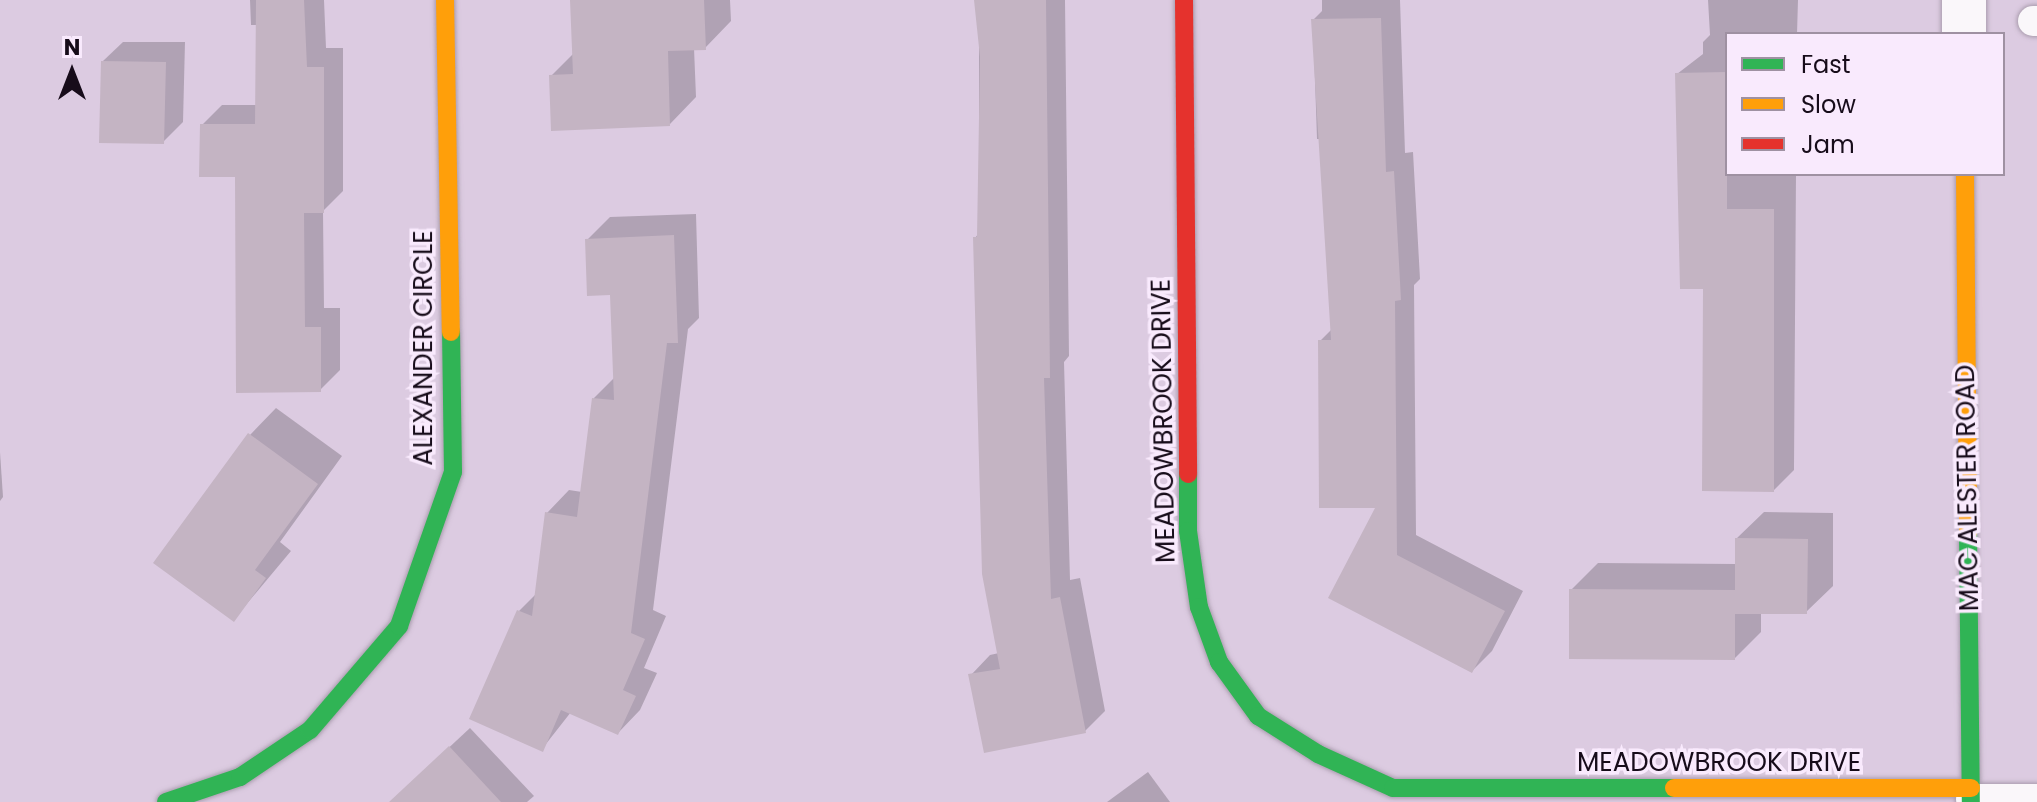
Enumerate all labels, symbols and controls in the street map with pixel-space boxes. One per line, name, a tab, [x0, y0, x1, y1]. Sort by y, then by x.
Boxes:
north arrow	[32, 32, 112, 112]
text: N	[64, 32, 80, 63]
legend	[1725, 32, 2005, 176]
text: Fast	[1801, 48, 1851, 81]
text: Slow	[1801, 88, 1856, 121]
text: Jam	[1801, 128, 1855, 161]
street label: ALEXANDER CIRCLE	[408, 230, 440, 466]
street label: MEADOWBROOK DRIVE	[1146, 279, 1182, 563]
street label: MAC ALESTER ROAD	[1950, 364, 1986, 612]
street label: MEADOWBROOK DRIVE	[1577, 747, 1861, 779]

